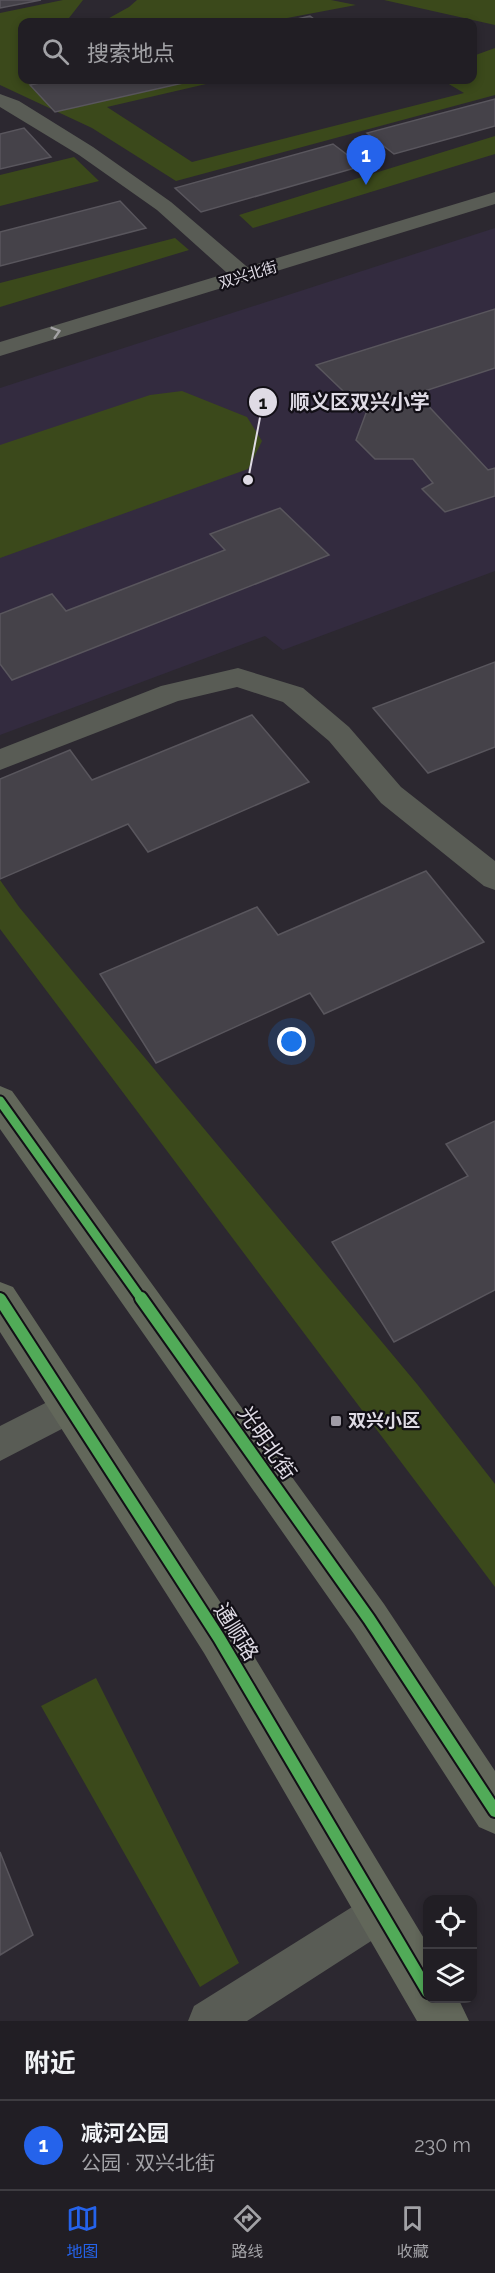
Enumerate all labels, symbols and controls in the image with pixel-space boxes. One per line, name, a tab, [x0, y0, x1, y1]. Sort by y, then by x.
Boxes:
search box	[18, 18, 477, 84]
icon: search	[39, 35, 72, 68]
text: 搜索地点	[87, 40, 175, 66]
pin: 1	[346, 136, 386, 185]
street label: 双兴北街	[217, 258, 279, 292]
one-way arrow	[50, 327, 61, 339]
callout: 顺义区双兴小学	[248, 383, 442, 421]
text: 顺义区双兴小学	[290, 390, 430, 414]
text: 1	[259, 392, 268, 413]
your location	[277, 1027, 306, 1056]
street label: 光明北街	[233, 1401, 302, 1484]
place label: 双兴小区	[348, 1410, 420, 1431]
marker: 双兴小区	[329, 1414, 343, 1428]
street label: 通顺路	[209, 1598, 264, 1665]
map controls	[423, 1895, 477, 2003]
button: locate	[423, 1895, 477, 1949]
button: layers	[423, 1949, 477, 2003]
text: 附近	[24, 2048, 76, 2078]
text: 减河公园	[81, 2120, 169, 2146]
text: 1	[39, 2133, 48, 2157]
text: 230 m	[414, 2133, 471, 2157]
text: 公园 · 双兴北街	[81, 2151, 215, 2175]
tab: 地图	[66, 2202, 99, 2262]
tab: 路线	[231, 2202, 264, 2262]
tab: 收藏	[396, 2202, 429, 2262]

